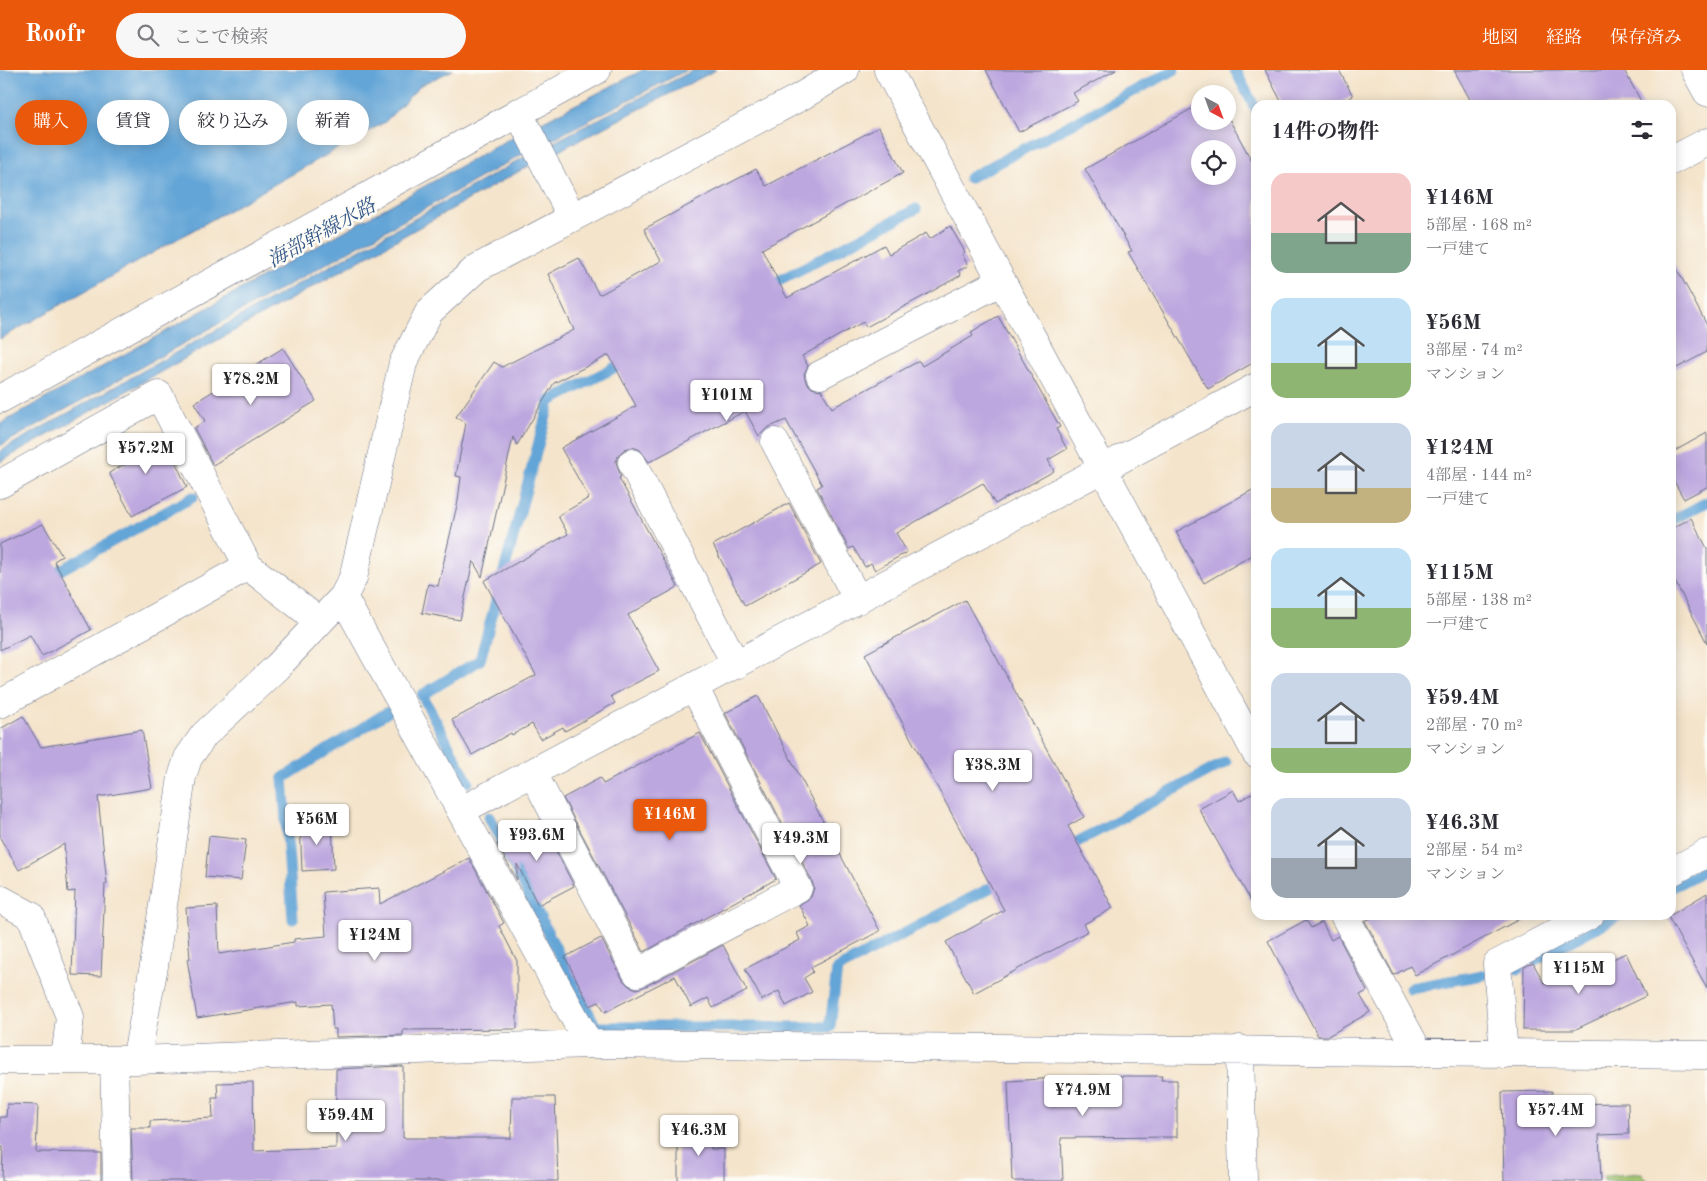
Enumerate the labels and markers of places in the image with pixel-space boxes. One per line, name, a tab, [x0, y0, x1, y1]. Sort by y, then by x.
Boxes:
pin: ¥78.2M	[210, 364, 292, 406]
pin: ¥101M	[692, 380, 762, 422]
pin: ¥57.2M	[105, 432, 187, 475]
pin: ¥38.3M	[952, 750, 1034, 792]
pin: ¥146M	[635, 798, 705, 841]
pin: ¥56M	[287, 804, 347, 846]
pin: ¥93.6M	[496, 820, 578, 862]
pin: ¥49.3M	[760, 822, 842, 865]
pin: ¥124M	[340, 920, 410, 962]
pin: ¥115M	[1544, 952, 1614, 995]
pin: ¥74.9M	[1042, 1074, 1124, 1117]
pin: ¥57.4M	[1515, 1094, 1597, 1137]
pin: ¥59.4M	[305, 1100, 387, 1142]
pin: ¥46.3M	[658, 1114, 740, 1157]

